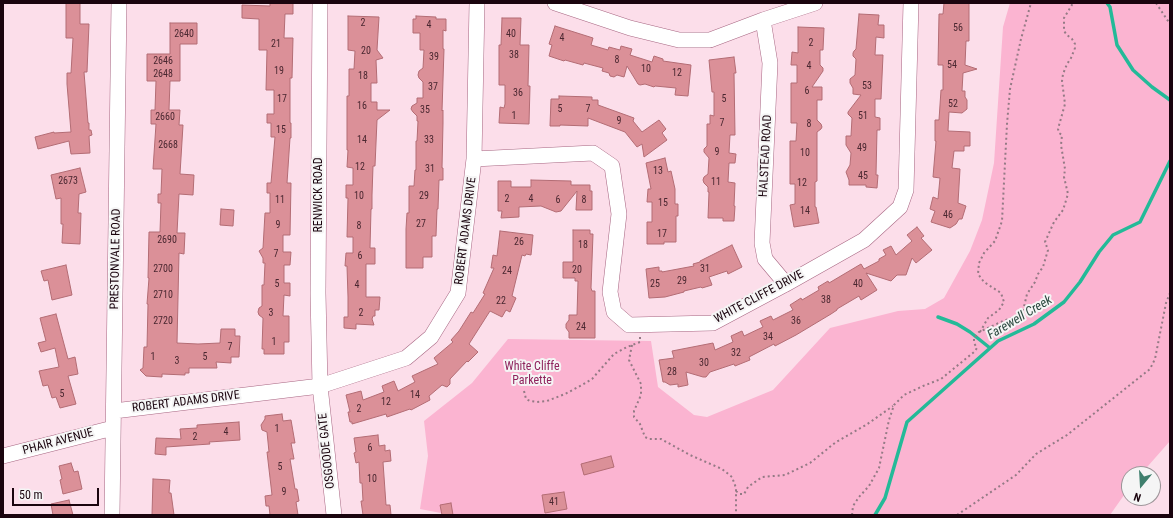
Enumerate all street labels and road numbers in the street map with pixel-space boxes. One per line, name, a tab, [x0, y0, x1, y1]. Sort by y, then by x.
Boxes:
street label: HALSTEAD ROAD	[757, 114, 775, 198]
street label: RENWICK ROAD	[312, 157, 326, 233]
street label: ROBERT ADAMS DRIVE	[452, 176, 480, 286]
street label: PRESTONVALE ROAD	[108, 208, 124, 310]
street label: WHITE CLIFFE DRIVE	[712, 267, 806, 327]
street label: ROBERT ADAMS DRIVE	[131, 388, 241, 416]
street label: OSGOODE GATE	[316, 412, 338, 490]
street label: PHAIR AVENUE	[21, 426, 95, 458]

